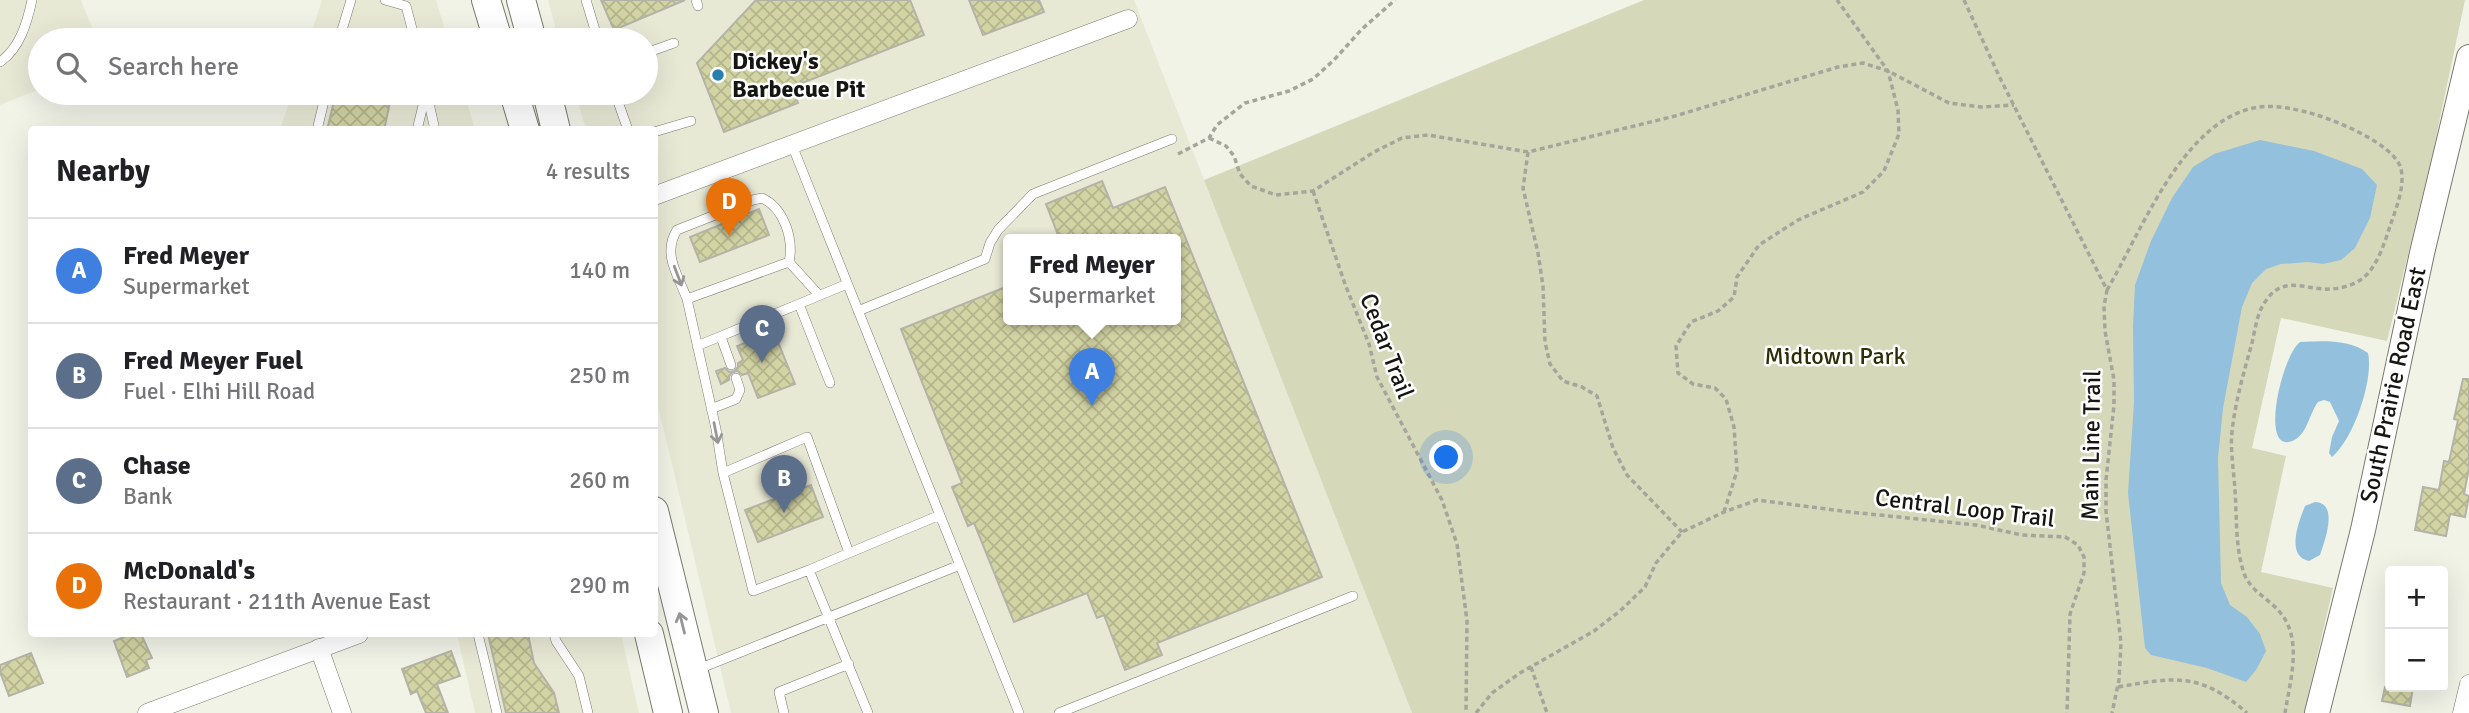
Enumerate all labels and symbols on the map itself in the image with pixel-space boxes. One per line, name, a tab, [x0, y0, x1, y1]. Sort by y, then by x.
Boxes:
place label: Dickey's Barbecue Pit	[732, 46, 865, 104]
marker: Dickey's Barbecue Pit	[710, 67, 726, 83]
pin: D	[706, 178, 752, 236]
one-way arrow	[672, 264, 685, 286]
street label: South Prairie Road East	[2353, 264, 2433, 506]
street label: Cedar Trail	[1353, 289, 1421, 403]
pin: C	[739, 305, 785, 363]
park label: Midtown Park	[1765, 341, 1905, 371]
pin: A	[1069, 348, 1115, 406]
street label: Main Line Trail	[2075, 369, 2107, 521]
one-way arrow	[710, 421, 724, 444]
your location	[1429, 440, 1463, 474]
pin: B	[761, 455, 807, 513]
street label: Central Loop Trail	[1873, 482, 2057, 534]
one-way arrow	[675, 612, 688, 635]

